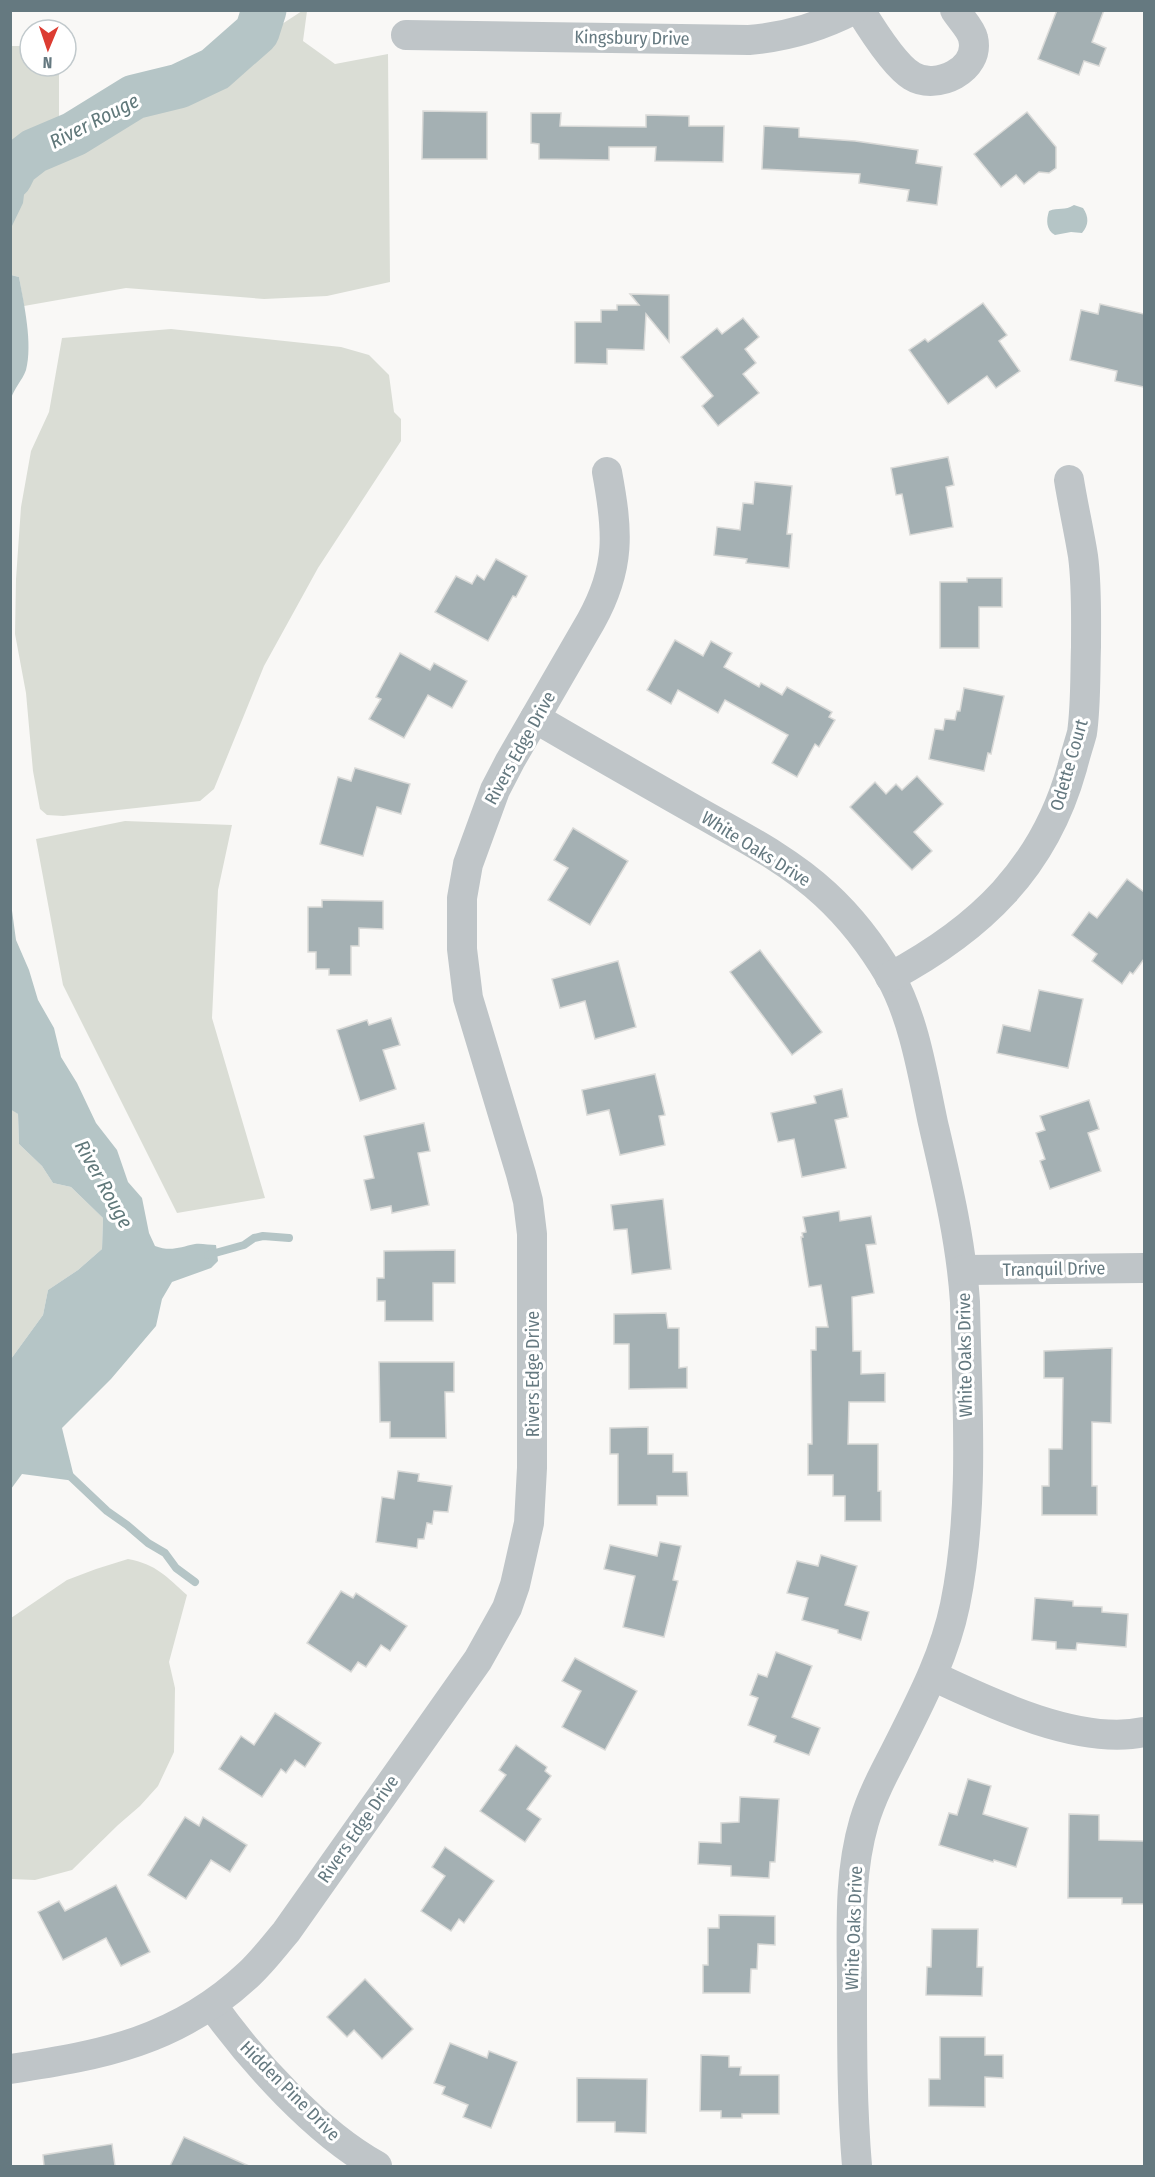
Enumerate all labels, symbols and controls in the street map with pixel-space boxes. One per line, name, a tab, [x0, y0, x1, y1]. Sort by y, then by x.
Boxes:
north arrow	[18, 18, 78, 78]
street label: Kingsbury Drive	[574, 26, 690, 50]
text: N	[42, 53, 53, 72]
water label: River Rouge	[45, 88, 143, 154]
street label: Rivers Edge Drive	[480, 687, 560, 809]
street label: Odette Court	[1045, 717, 1093, 813]
street label: White Oaks Drive	[697, 807, 815, 891]
water label: River Rouge	[70, 1136, 138, 1233]
street label: Tranquil Drive	[1003, 1257, 1106, 1281]
street label: White Oaks Drive	[953, 1292, 977, 1417]
street label: Rivers Edge Drive	[522, 1311, 544, 1437]
street label: Rivers Edge Drive	[313, 1771, 403, 1887]
street label: White Oaks Drive	[841, 1865, 867, 1991]
street label: Hidden Pine Drive	[236, 2037, 345, 2146]

